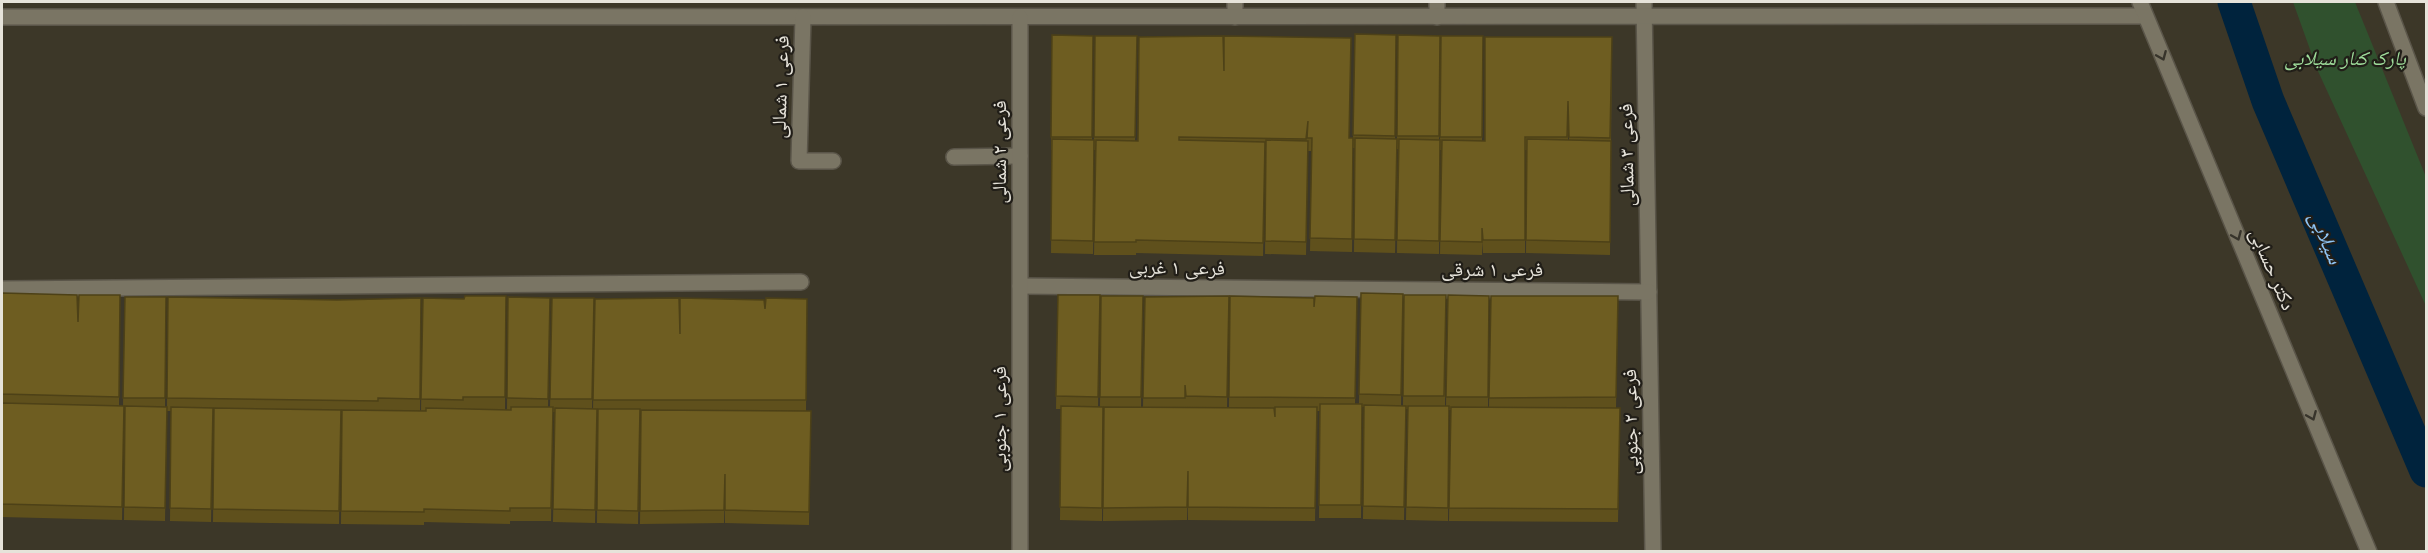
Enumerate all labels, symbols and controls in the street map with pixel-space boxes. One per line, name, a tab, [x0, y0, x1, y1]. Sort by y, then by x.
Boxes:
street label: فرعی ۱ شمالی	[765, 35, 794, 139]
park label: پارک کنار سیلابی	[2284, 45, 2406, 71]
one-way arrow	[2154, 49, 2166, 60]
street label: فرعی ۲ شمالی	[986, 100, 1011, 204]
street label: فرعی ۳ شمالی	[1612, 103, 1639, 207]
water label: سیلابی	[2303, 207, 2350, 268]
street label: دکتر حسابی	[2245, 224, 2302, 314]
one-way arrow	[2230, 229, 2242, 240]
street label: فرعی ۱ غربی	[1129, 253, 1225, 280]
street label: فرعی ۱ شرقی	[1441, 256, 1543, 281]
street label: فرعی ۱ جنوبی	[986, 366, 1011, 472]
street label: فرعی ۲ جنوبی	[1616, 369, 1643, 475]
one-way arrow	[2305, 409, 2317, 420]

